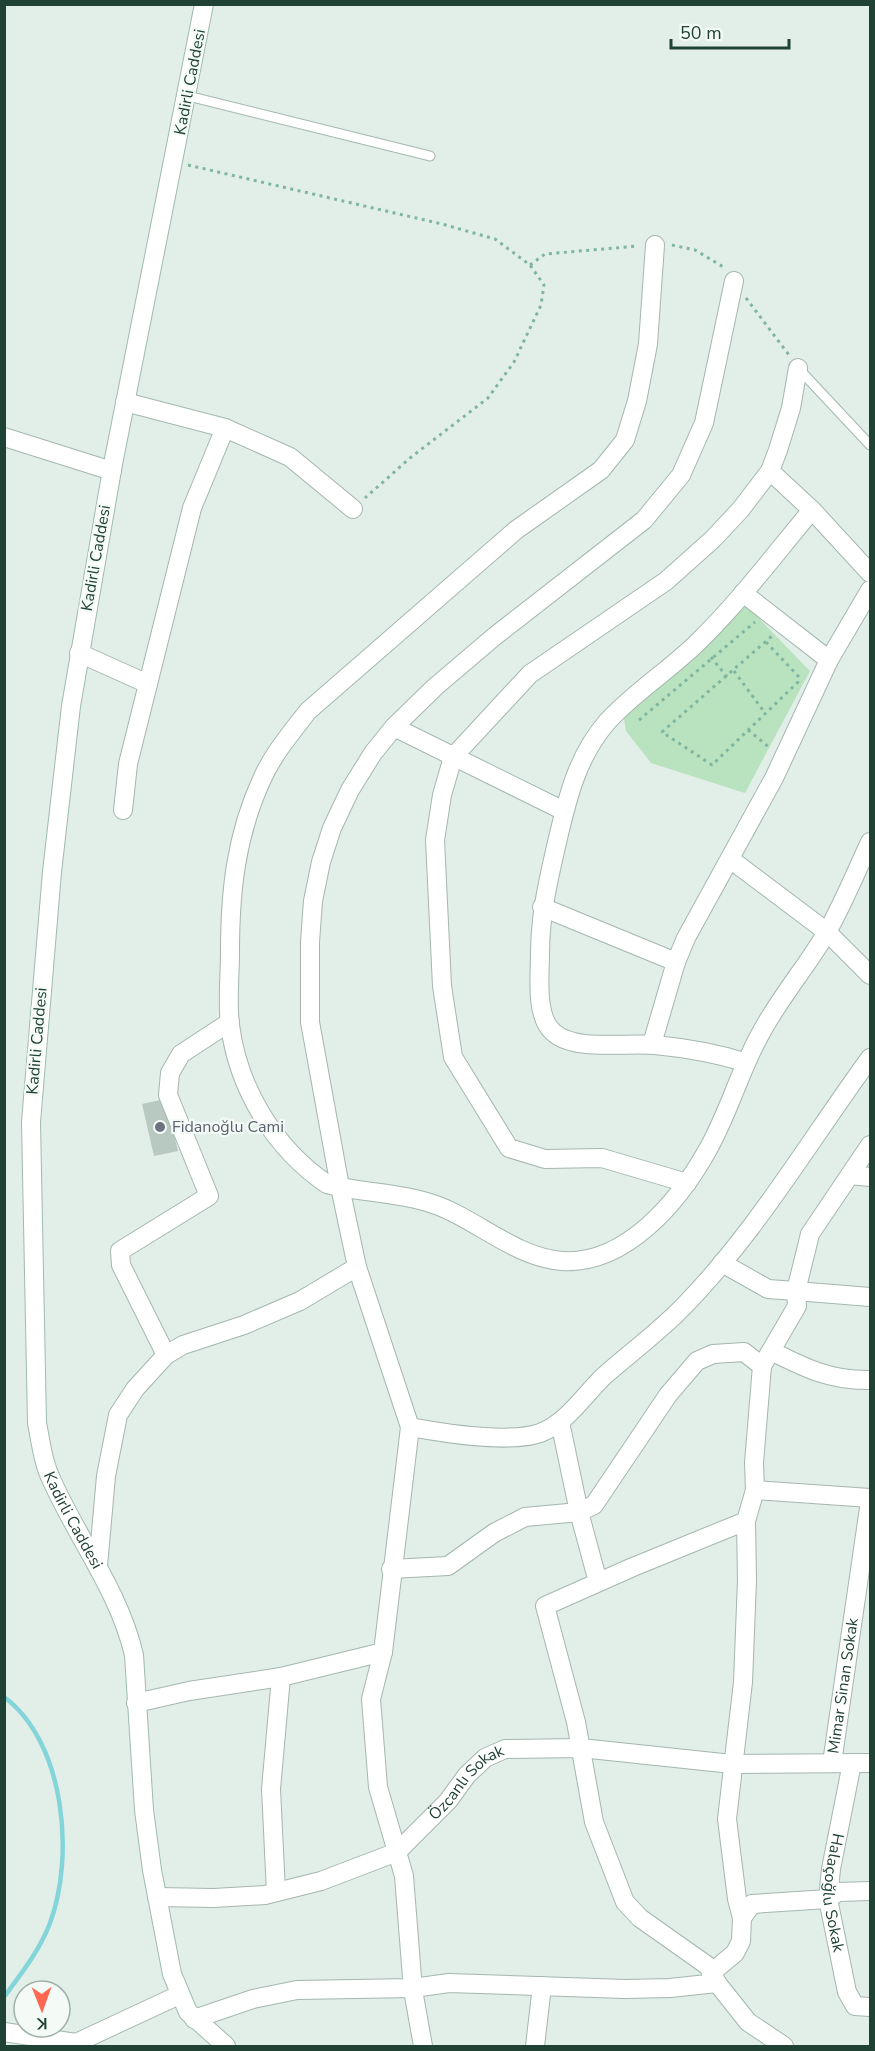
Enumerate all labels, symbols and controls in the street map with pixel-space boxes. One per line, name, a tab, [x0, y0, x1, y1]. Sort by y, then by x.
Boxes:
scale bar	[671, 12, 790, 50]
text: 50 m	[680, 21, 722, 45]
street label: Kadirli Caddesi	[169, 27, 211, 137]
street label: Kadirli Caddesi	[76, 503, 116, 613]
street label: Kadirli Caddesi	[21, 987, 53, 1095]
place label: Fidanoğlu Cami	[172, 1116, 284, 1138]
marker: Fidanoğlu Cami	[153, 1120, 167, 1134]
street label: Kadirli Caddesi	[38, 1468, 108, 1573]
street label: Mimar Sinan Sokak	[822, 1615, 864, 1755]
street label: Özcanlı Sokak	[424, 1739, 509, 1825]
street label: Halaçoğlu Sokak	[817, 1831, 850, 1955]
north arrow	[12, 1979, 72, 2039]
text: K	[35, 2012, 48, 2034]

